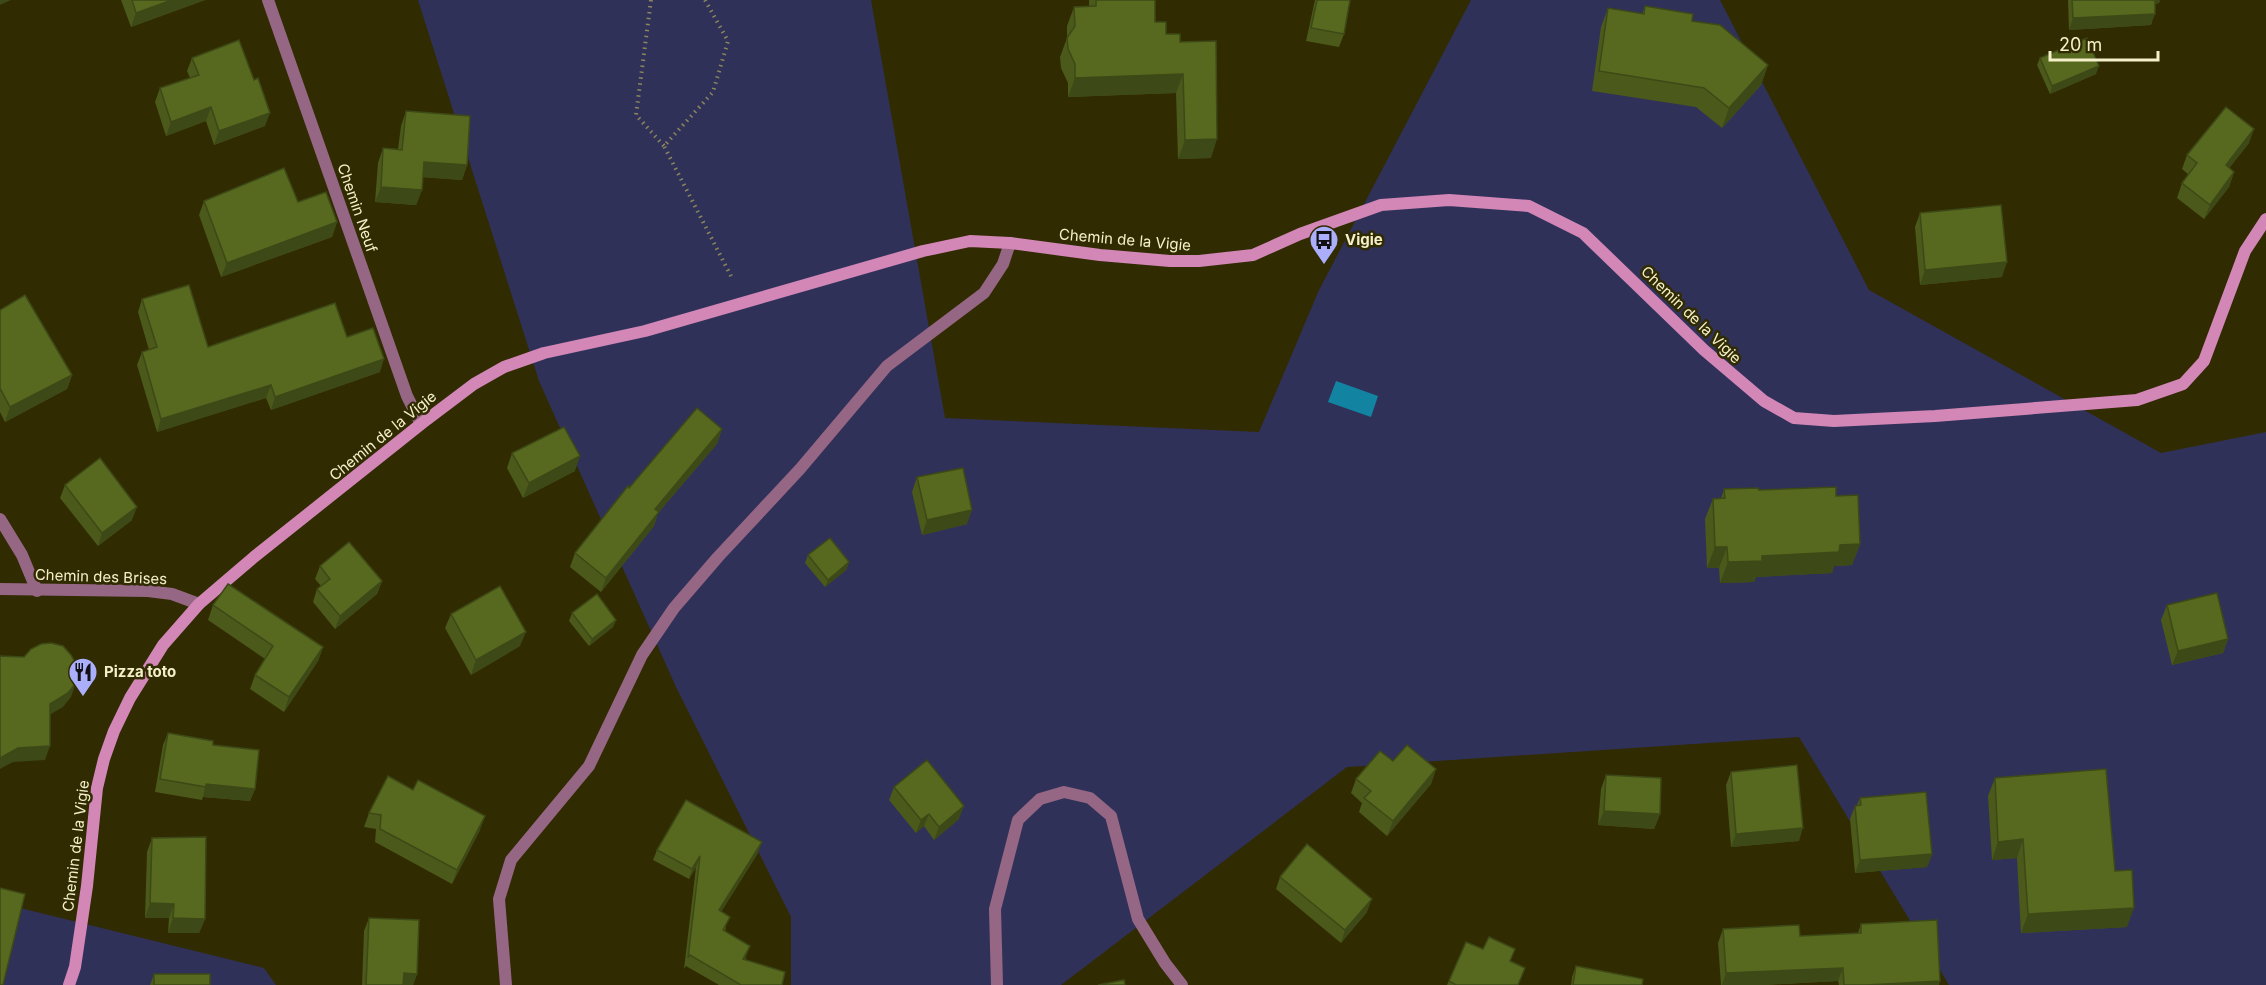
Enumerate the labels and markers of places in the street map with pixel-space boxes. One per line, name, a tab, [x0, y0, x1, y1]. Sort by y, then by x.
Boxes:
bus stop icon: Vigie	[1308, 224, 1340, 266]
place label: Vigie	[1345, 230, 1383, 249]
restaurant icon: Pizza toto	[67, 656, 99, 698]
place label: Pizza toto	[104, 662, 176, 681]

